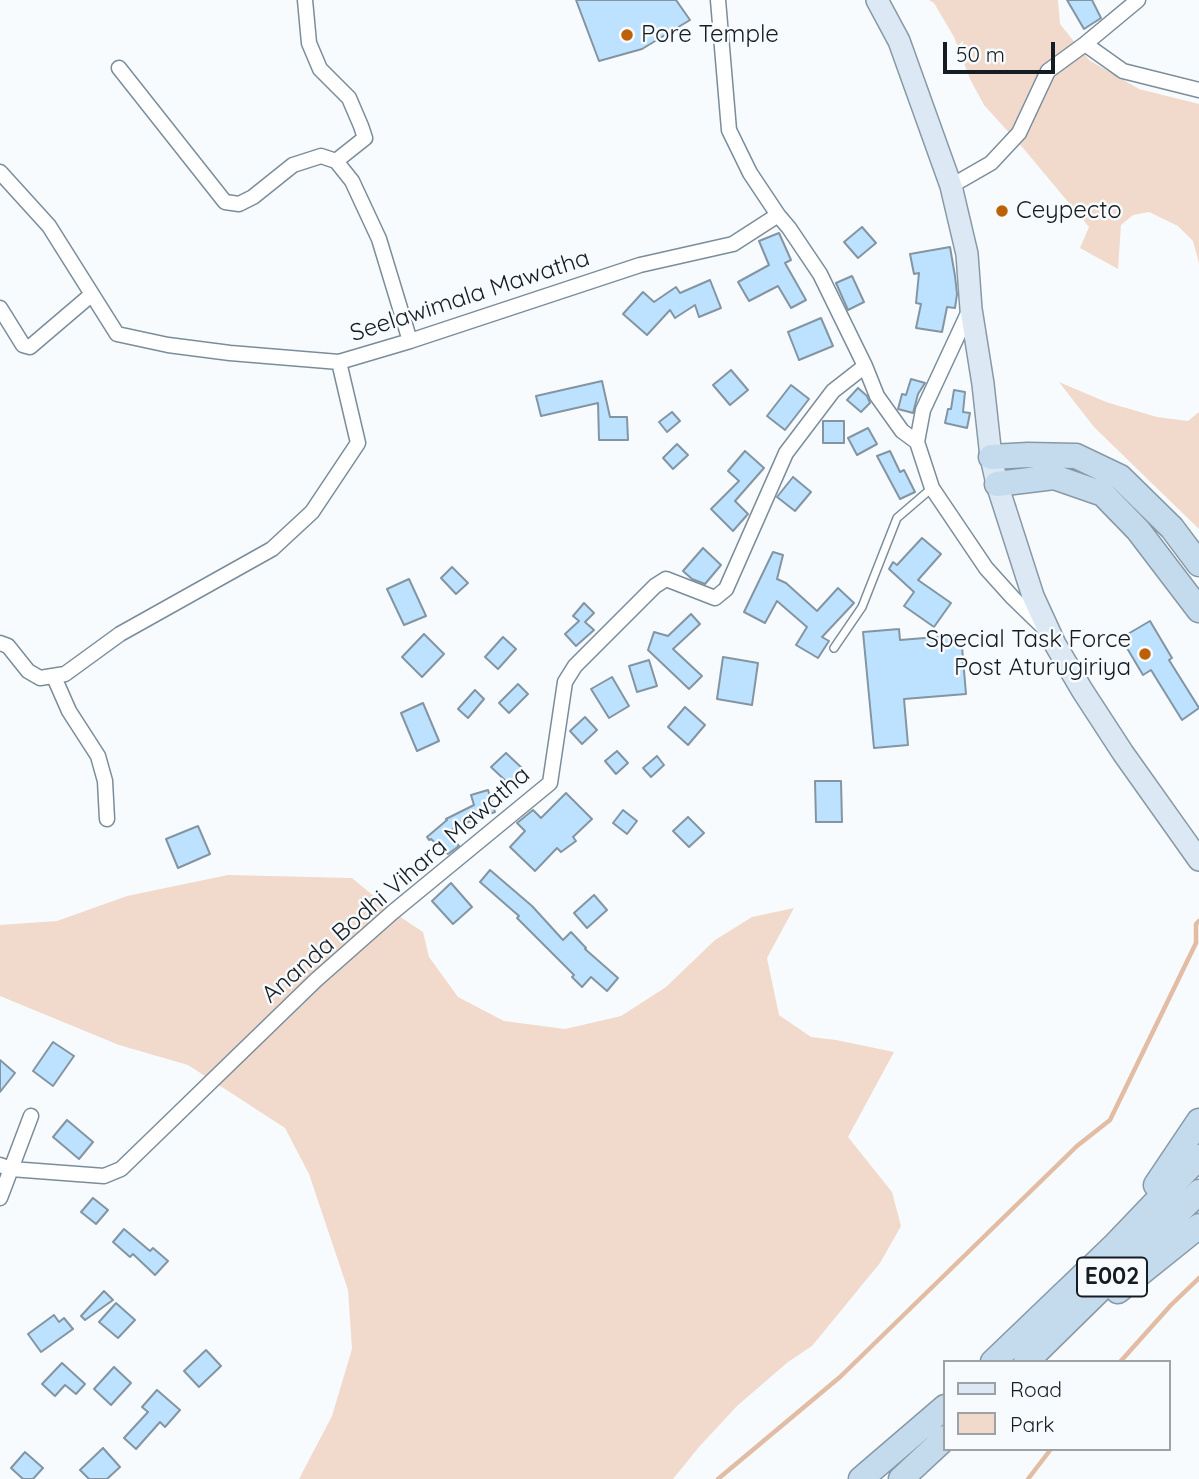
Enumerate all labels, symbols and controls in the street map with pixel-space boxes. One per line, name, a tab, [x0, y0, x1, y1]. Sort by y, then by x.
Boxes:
place label: Pore Temple	[641, 21, 779, 49]
marker: Pore Temple	[619, 27, 635, 43]
scale bar	[947, 28, 1059, 72]
text: 50 m	[956, 41, 1005, 67]
place label: Ceypecto	[1016, 197, 1122, 225]
marker: Ceypecto	[994, 203, 1010, 219]
street label: Seelawimala Mawatha	[347, 244, 593, 348]
place label: Special Task Force Post Aturugiriya	[926, 626, 1131, 682]
marker: Special Task Force Post Aturugiriya	[1137, 646, 1153, 662]
street label: Ananda Bodhi Vihara Mawatha	[256, 761, 536, 1009]
road number: E002	[1077, 1258, 1147, 1296]
legend	[944, 1360, 1171, 1451]
text: Road	[1010, 1376, 1062, 1402]
text: Park	[1010, 1411, 1054, 1437]

